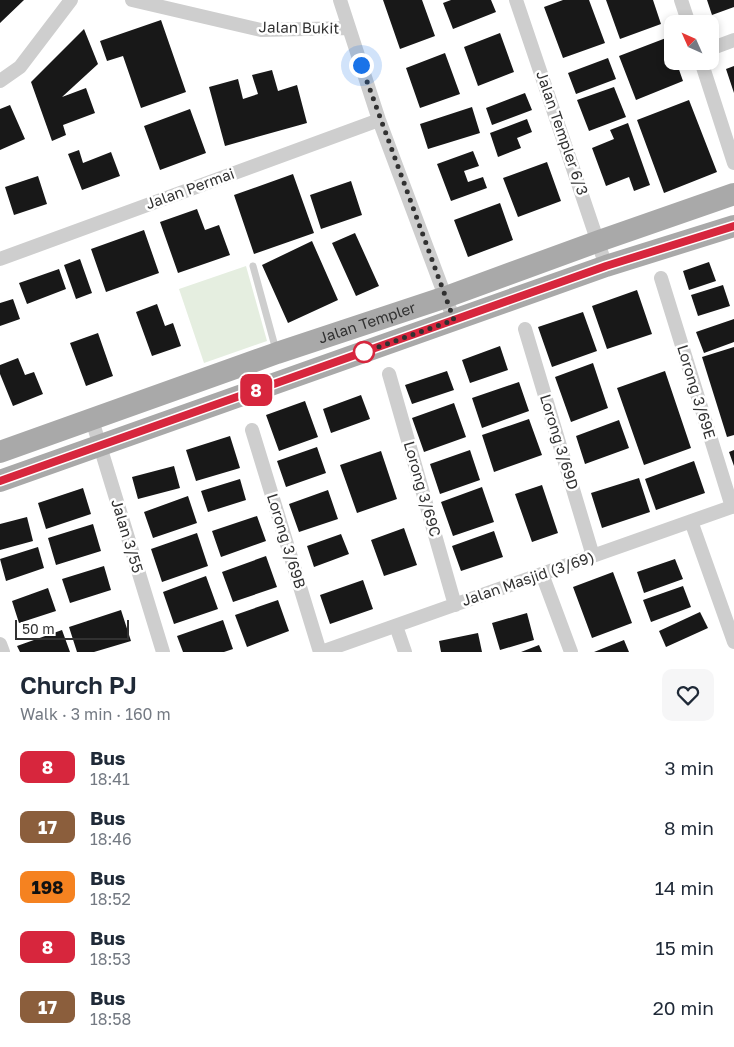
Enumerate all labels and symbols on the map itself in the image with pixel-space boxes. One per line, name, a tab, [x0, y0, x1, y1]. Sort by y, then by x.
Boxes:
north arrow	[664, 15, 719, 70]
street label: Jalan Bukit	[259, 17, 340, 37]
your location	[349, 53, 374, 78]
street label: Jalan Templer 6/3	[533, 68, 593, 197]
street label: Jalan Permai	[143, 164, 236, 212]
street label: Jalan Templer	[316, 298, 418, 347]
unlabelled marker	[353, 341, 375, 363]
street label: Lorong 3/69E	[674, 342, 720, 441]
line badge: 8	[240, 374, 272, 406]
street label: Lorong 3/69D	[537, 392, 583, 492]
street label: Lorong 3/69C	[401, 439, 445, 539]
street label: Lorong 3/69B	[264, 491, 310, 590]
street label: Jalan 3/55	[108, 497, 148, 575]
street label: Jalan Masjid (3/69)	[459, 547, 596, 609]
scale bar	[15, 617, 129, 640]

